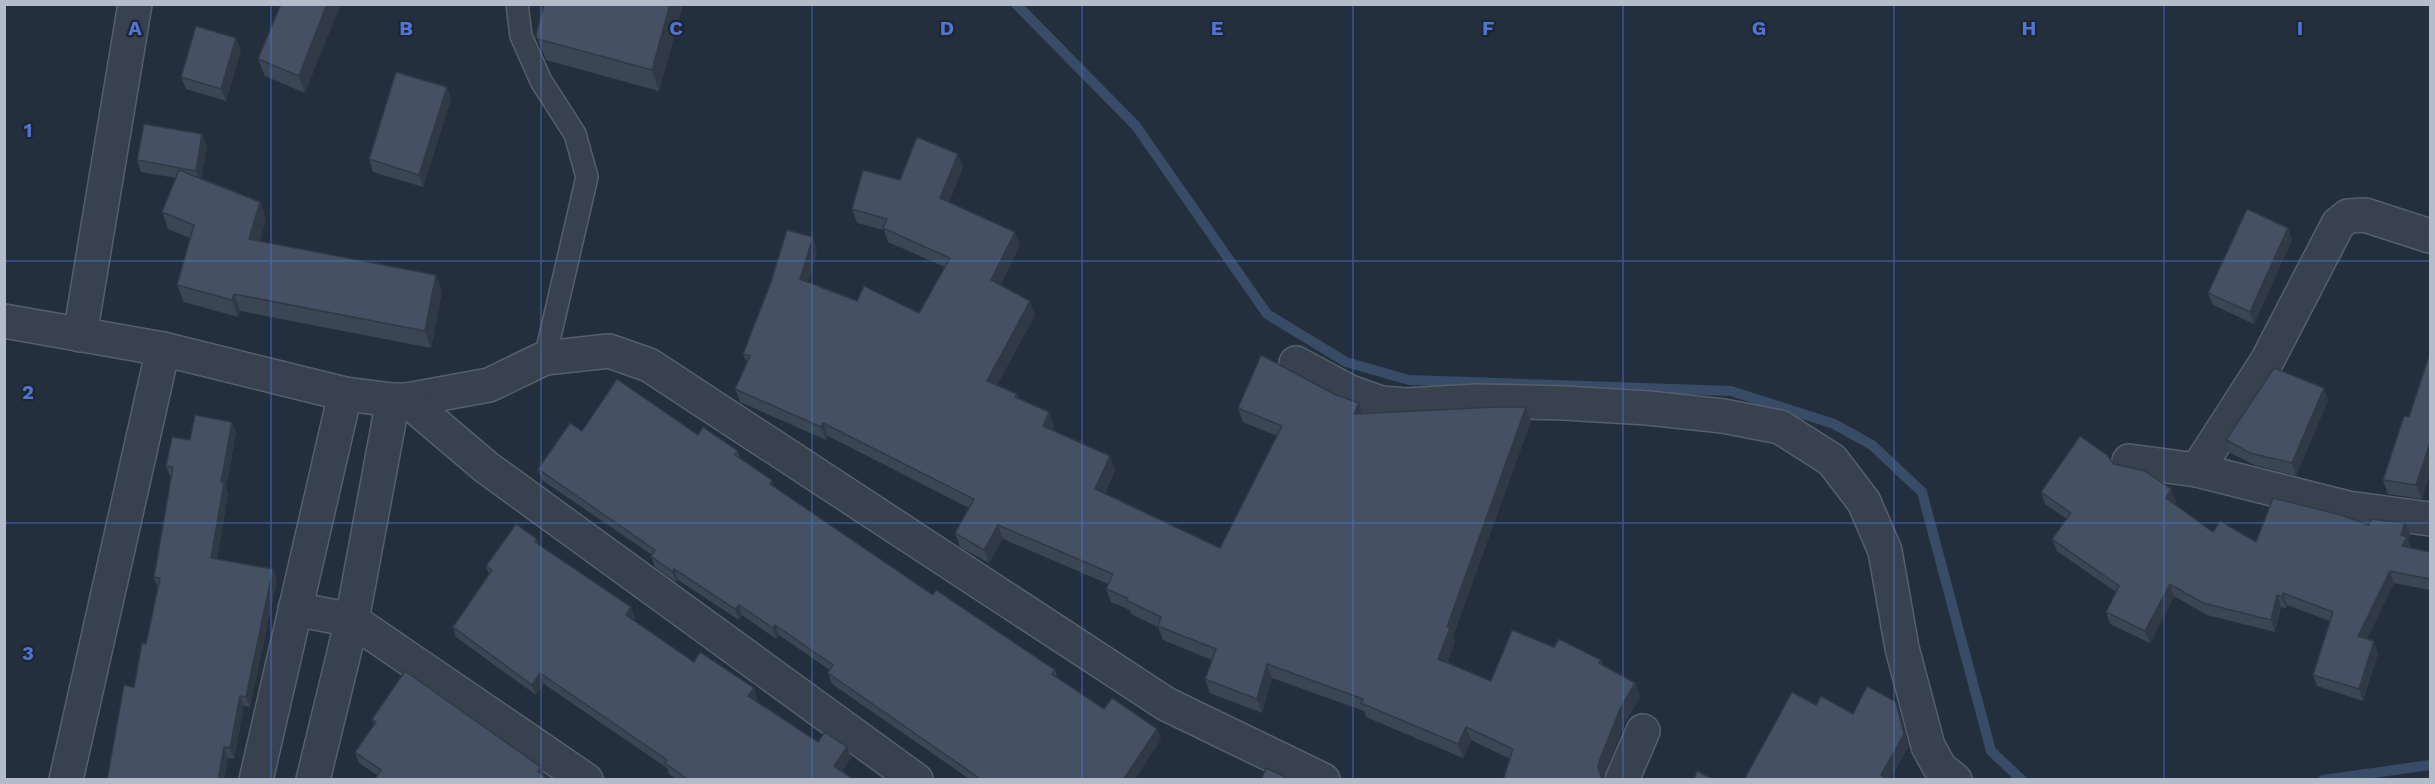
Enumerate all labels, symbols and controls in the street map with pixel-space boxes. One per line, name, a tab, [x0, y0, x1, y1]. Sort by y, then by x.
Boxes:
text: A	[128, 16, 142, 40]
text: B	[399, 16, 413, 40]
text: C	[669, 16, 683, 40]
text: D	[940, 16, 954, 40]
text: E	[1211, 16, 1223, 40]
text: F	[1482, 16, 1494, 40]
text: G	[1752, 16, 1766, 40]
text: H	[2022, 16, 2036, 40]
text: I	[2297, 16, 2303, 40]
text: 1	[24, 118, 32, 142]
text: 2	[22, 380, 34, 404]
text: 3	[22, 641, 34, 665]

